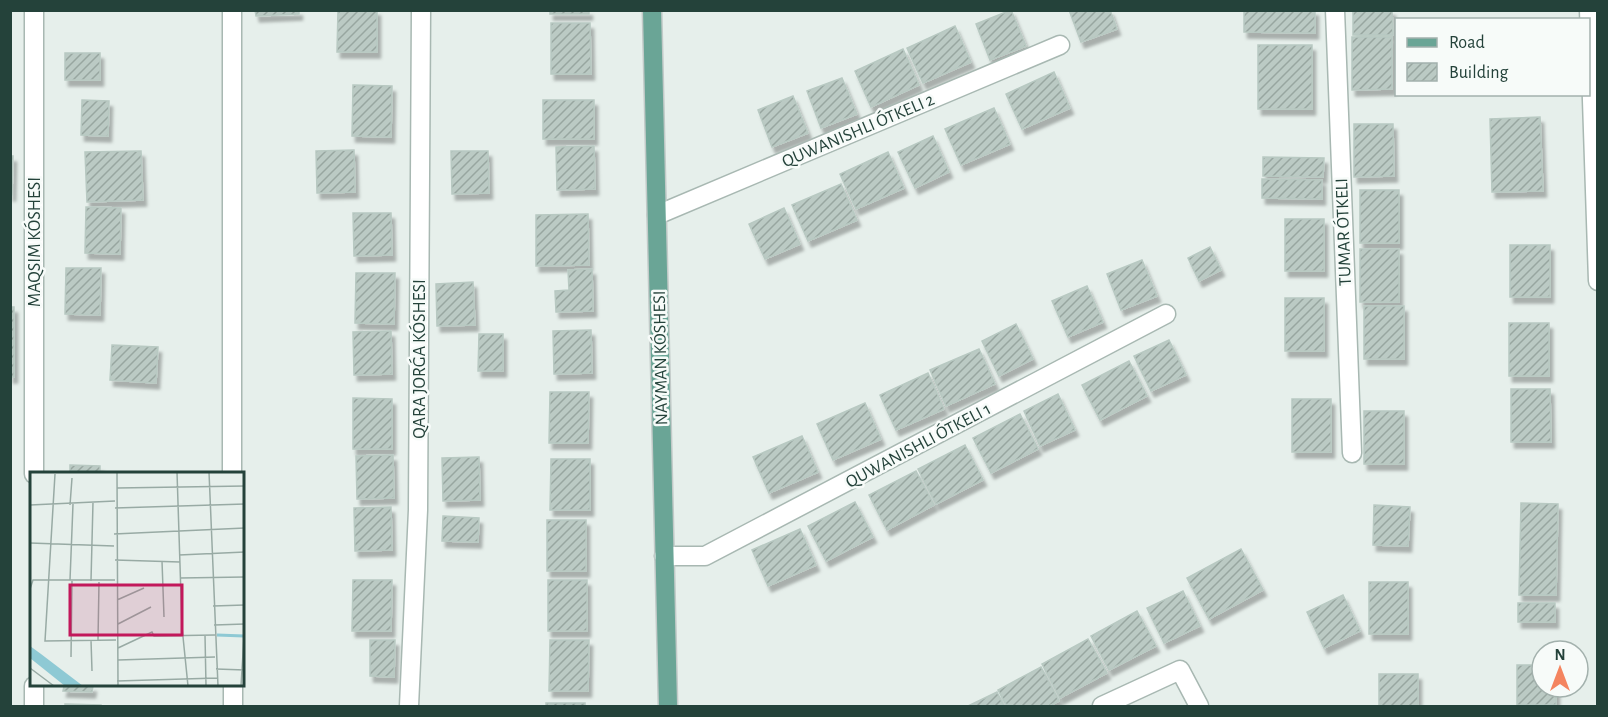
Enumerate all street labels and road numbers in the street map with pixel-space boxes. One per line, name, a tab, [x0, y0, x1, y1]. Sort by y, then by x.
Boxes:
street label: QUWANISHLI ÓTKELI 2	[778, 88, 937, 171]
street label: MAQSIM KÓSHESI	[23, 177, 44, 307]
street label: TUMAR ÓTKELI	[1330, 178, 1355, 286]
street label: QARA JORǴA KÓSHESI	[408, 279, 429, 439]
street label: NAYMAN KÓSHESI	[648, 290, 671, 426]
street label: QUWANISHLI ÓTKELI 1	[841, 397, 994, 492]

